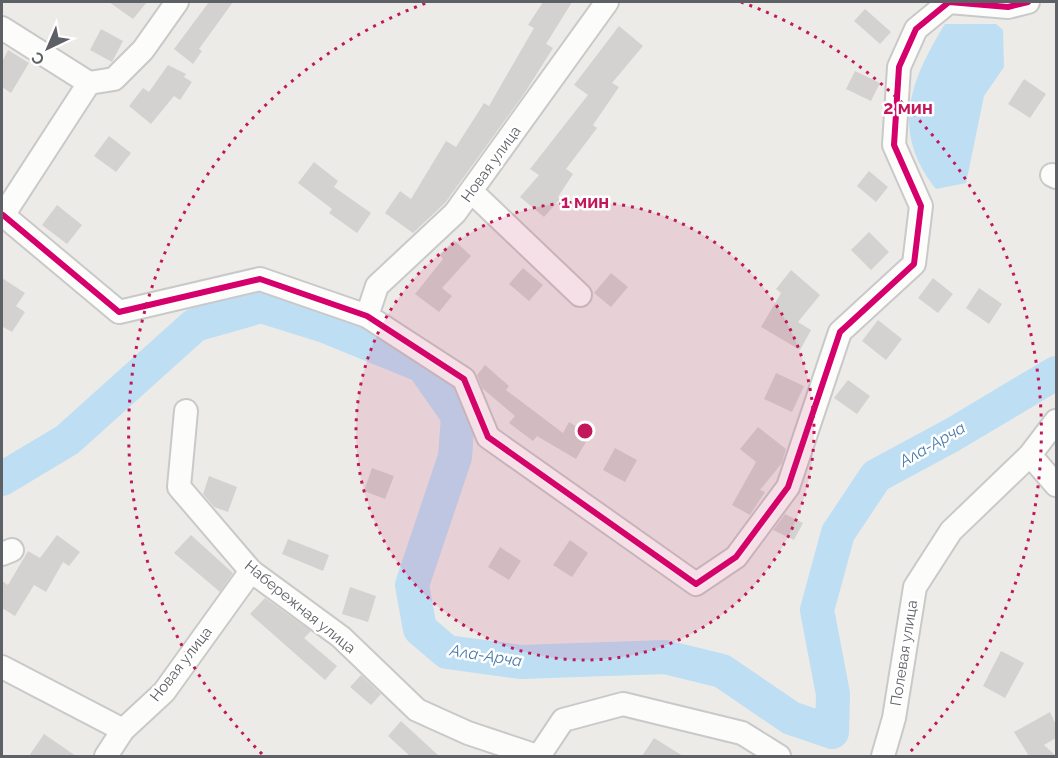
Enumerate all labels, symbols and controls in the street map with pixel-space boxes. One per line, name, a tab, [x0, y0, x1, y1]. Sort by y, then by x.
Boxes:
north arrow	[18, 18, 78, 78]
text: С	[27, 48, 48, 69]
text: 2 мин	[883, 97, 933, 118]
street label: Новая улица	[457, 122, 525, 206]
text: 1 мин	[561, 191, 609, 212]
water label: Ала-Арча	[895, 418, 969, 471]
centre of rings	[575, 421, 595, 441]
street label: Набережная улица	[241, 557, 359, 657]
street label: Полевая улица	[887, 599, 921, 707]
street label: Новая улица	[146, 623, 216, 705]
water label: Ала-Арча	[448, 640, 524, 671]

